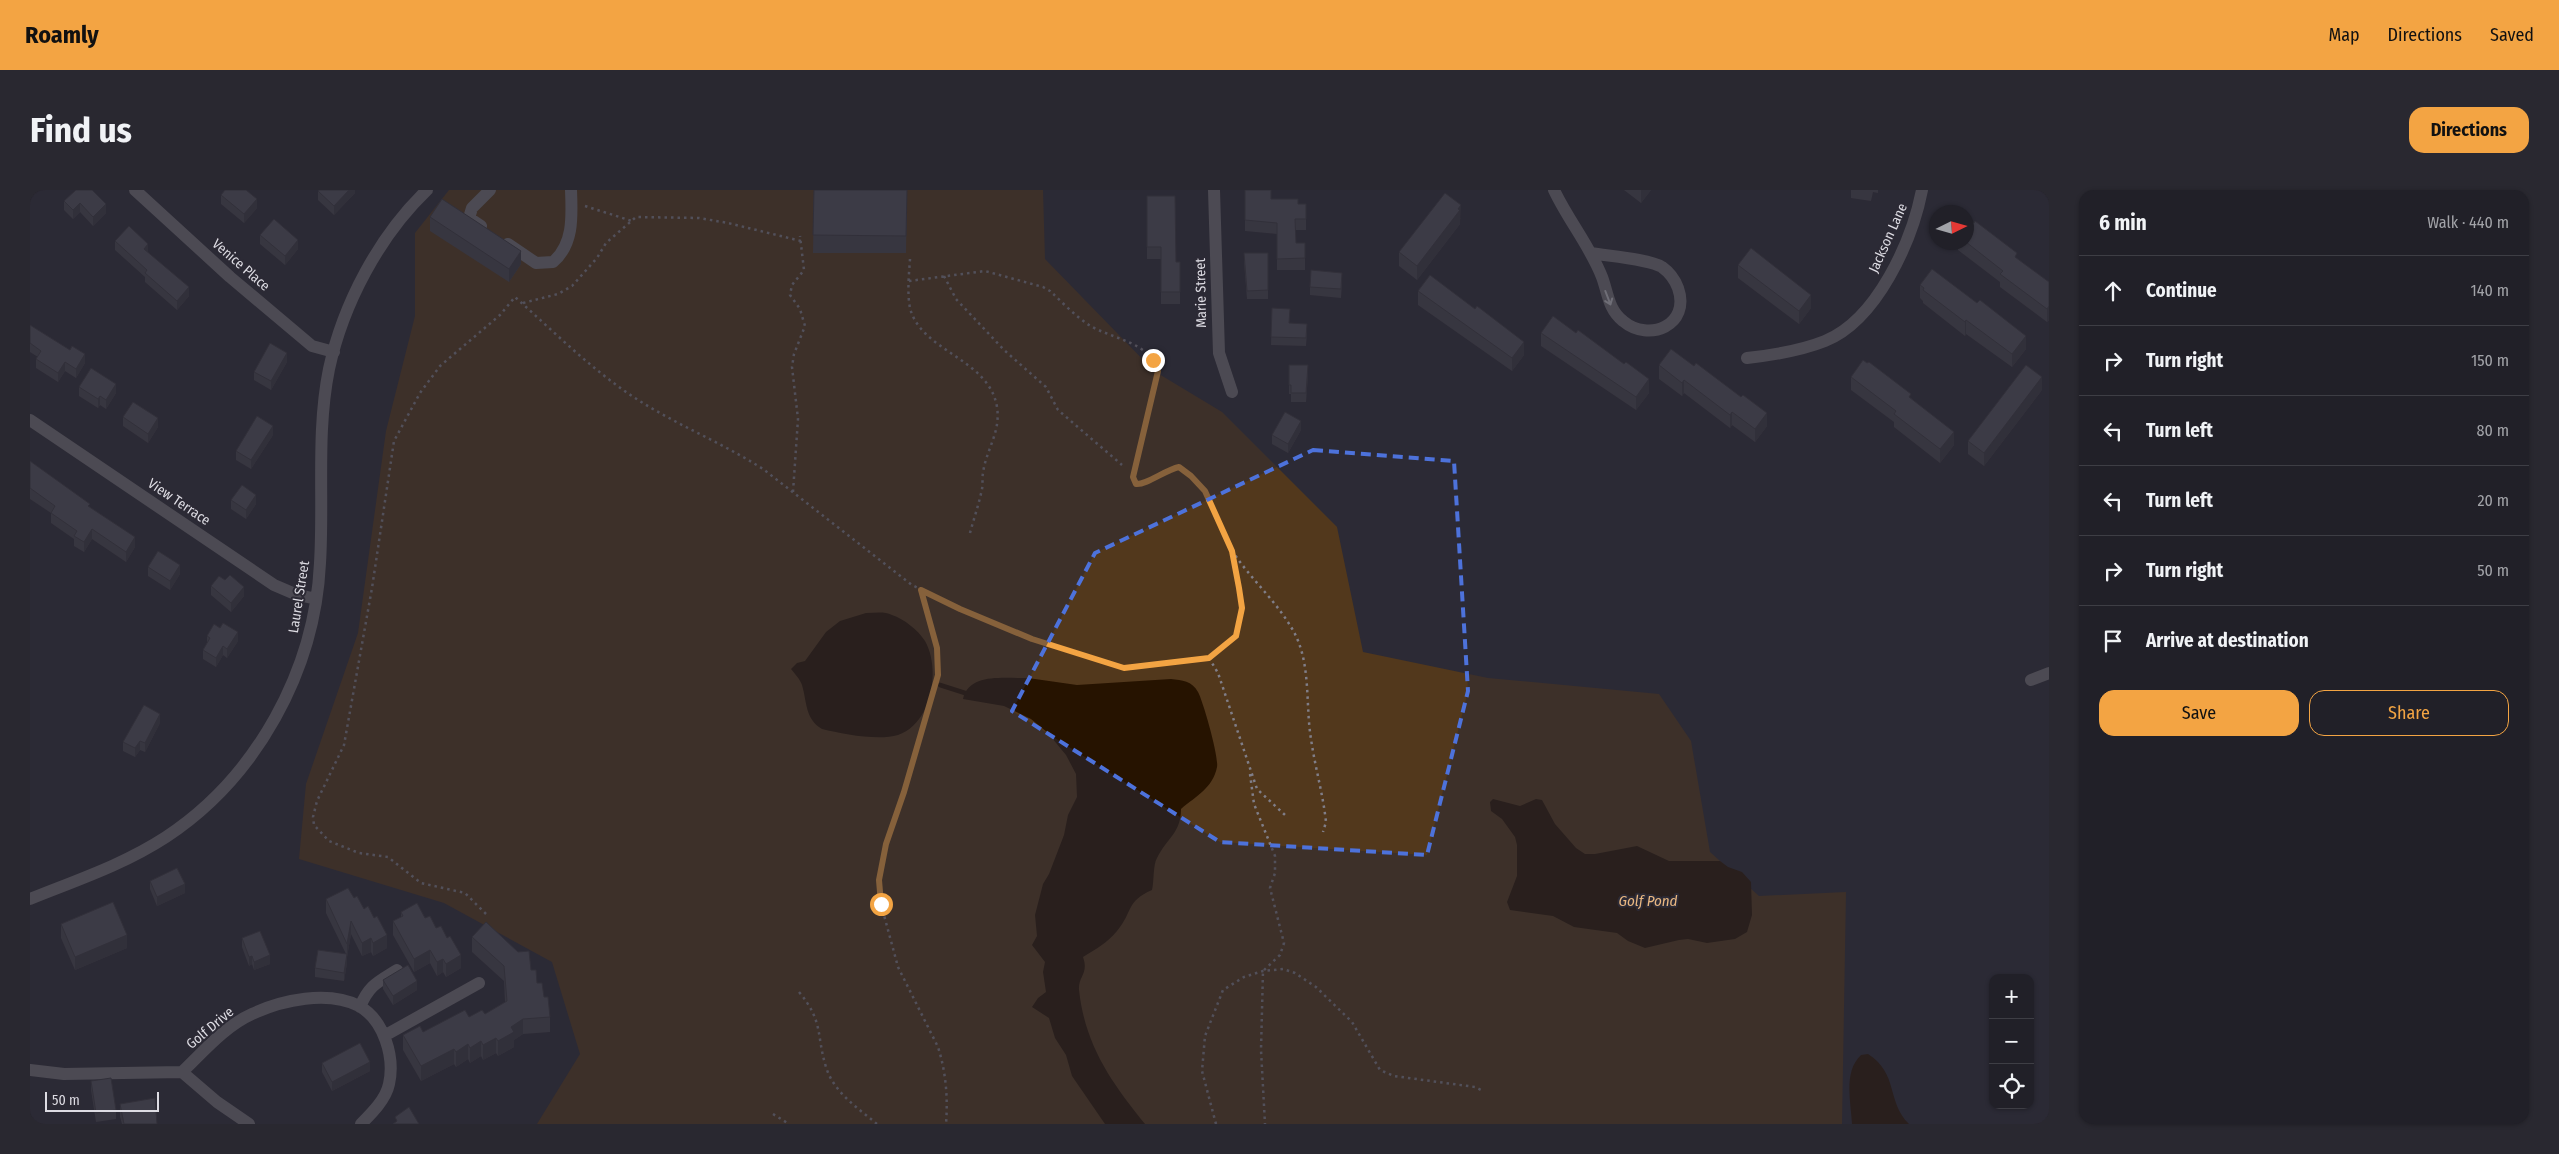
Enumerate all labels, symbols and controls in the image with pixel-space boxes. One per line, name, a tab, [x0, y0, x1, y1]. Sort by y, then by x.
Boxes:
text: Roamly	[25, 21, 99, 49]
text: Map	[2328, 24, 2360, 46]
text: Directions	[2388, 24, 2462, 46]
text: Saved	[2490, 24, 2534, 46]
button: Directions	[2409, 107, 2529, 153]
text: Find us	[30, 109, 132, 151]
street label: Jackson Lane	[1865, 200, 1911, 275]
north arrow	[1929, 205, 1974, 250]
text: 6 min	[2099, 210, 2147, 236]
text: Walk · 440 m	[2427, 213, 2509, 232]
street label: Venice Place	[209, 235, 273, 295]
street label: Marie Street	[1192, 258, 1210, 328]
icon: ahead	[2099, 277, 2127, 305]
text: Continue	[2146, 279, 2217, 302]
text: 140 m	[2471, 281, 2509, 300]
one-way arrow	[1604, 290, 1613, 305]
icon: right	[2099, 347, 2127, 375]
route end	[1142, 349, 1165, 372]
text: Turn right	[2146, 349, 2223, 372]
text: 150 m	[2471, 351, 2509, 370]
icon: left	[2099, 417, 2127, 445]
text: Turn left	[2146, 419, 2213, 442]
text: 80 m	[2477, 421, 2509, 440]
street label: View Terrace	[145, 475, 213, 529]
icon: left	[2099, 487, 2127, 515]
text: Turn left	[2146, 489, 2213, 512]
text: 20 m	[2478, 491, 2509, 510]
icon: right	[2099, 557, 2127, 585]
street label: Laurel Street	[285, 559, 313, 634]
text: Turn right	[2146, 559, 2223, 582]
text: 50 m	[2477, 561, 2509, 580]
icon: arrive	[2099, 627, 2127, 655]
text: Arrive at destination	[2146, 629, 2309, 652]
button: Save	[2099, 690, 2299, 736]
button: Share	[2309, 690, 2509, 736]
water label: Golf Pond	[1618, 892, 1678, 910]
route start	[870, 893, 893, 916]
map controls	[1989, 974, 2034, 1109]
button: +	[1989, 974, 2034, 1019]
street label: Golf Drive	[183, 1003, 237, 1053]
button: −	[1989, 1019, 2034, 1064]
button: locate	[1989, 1064, 2034, 1109]
scale bar	[45, 1089, 159, 1112]
text: 50 m	[52, 1092, 80, 1109]

